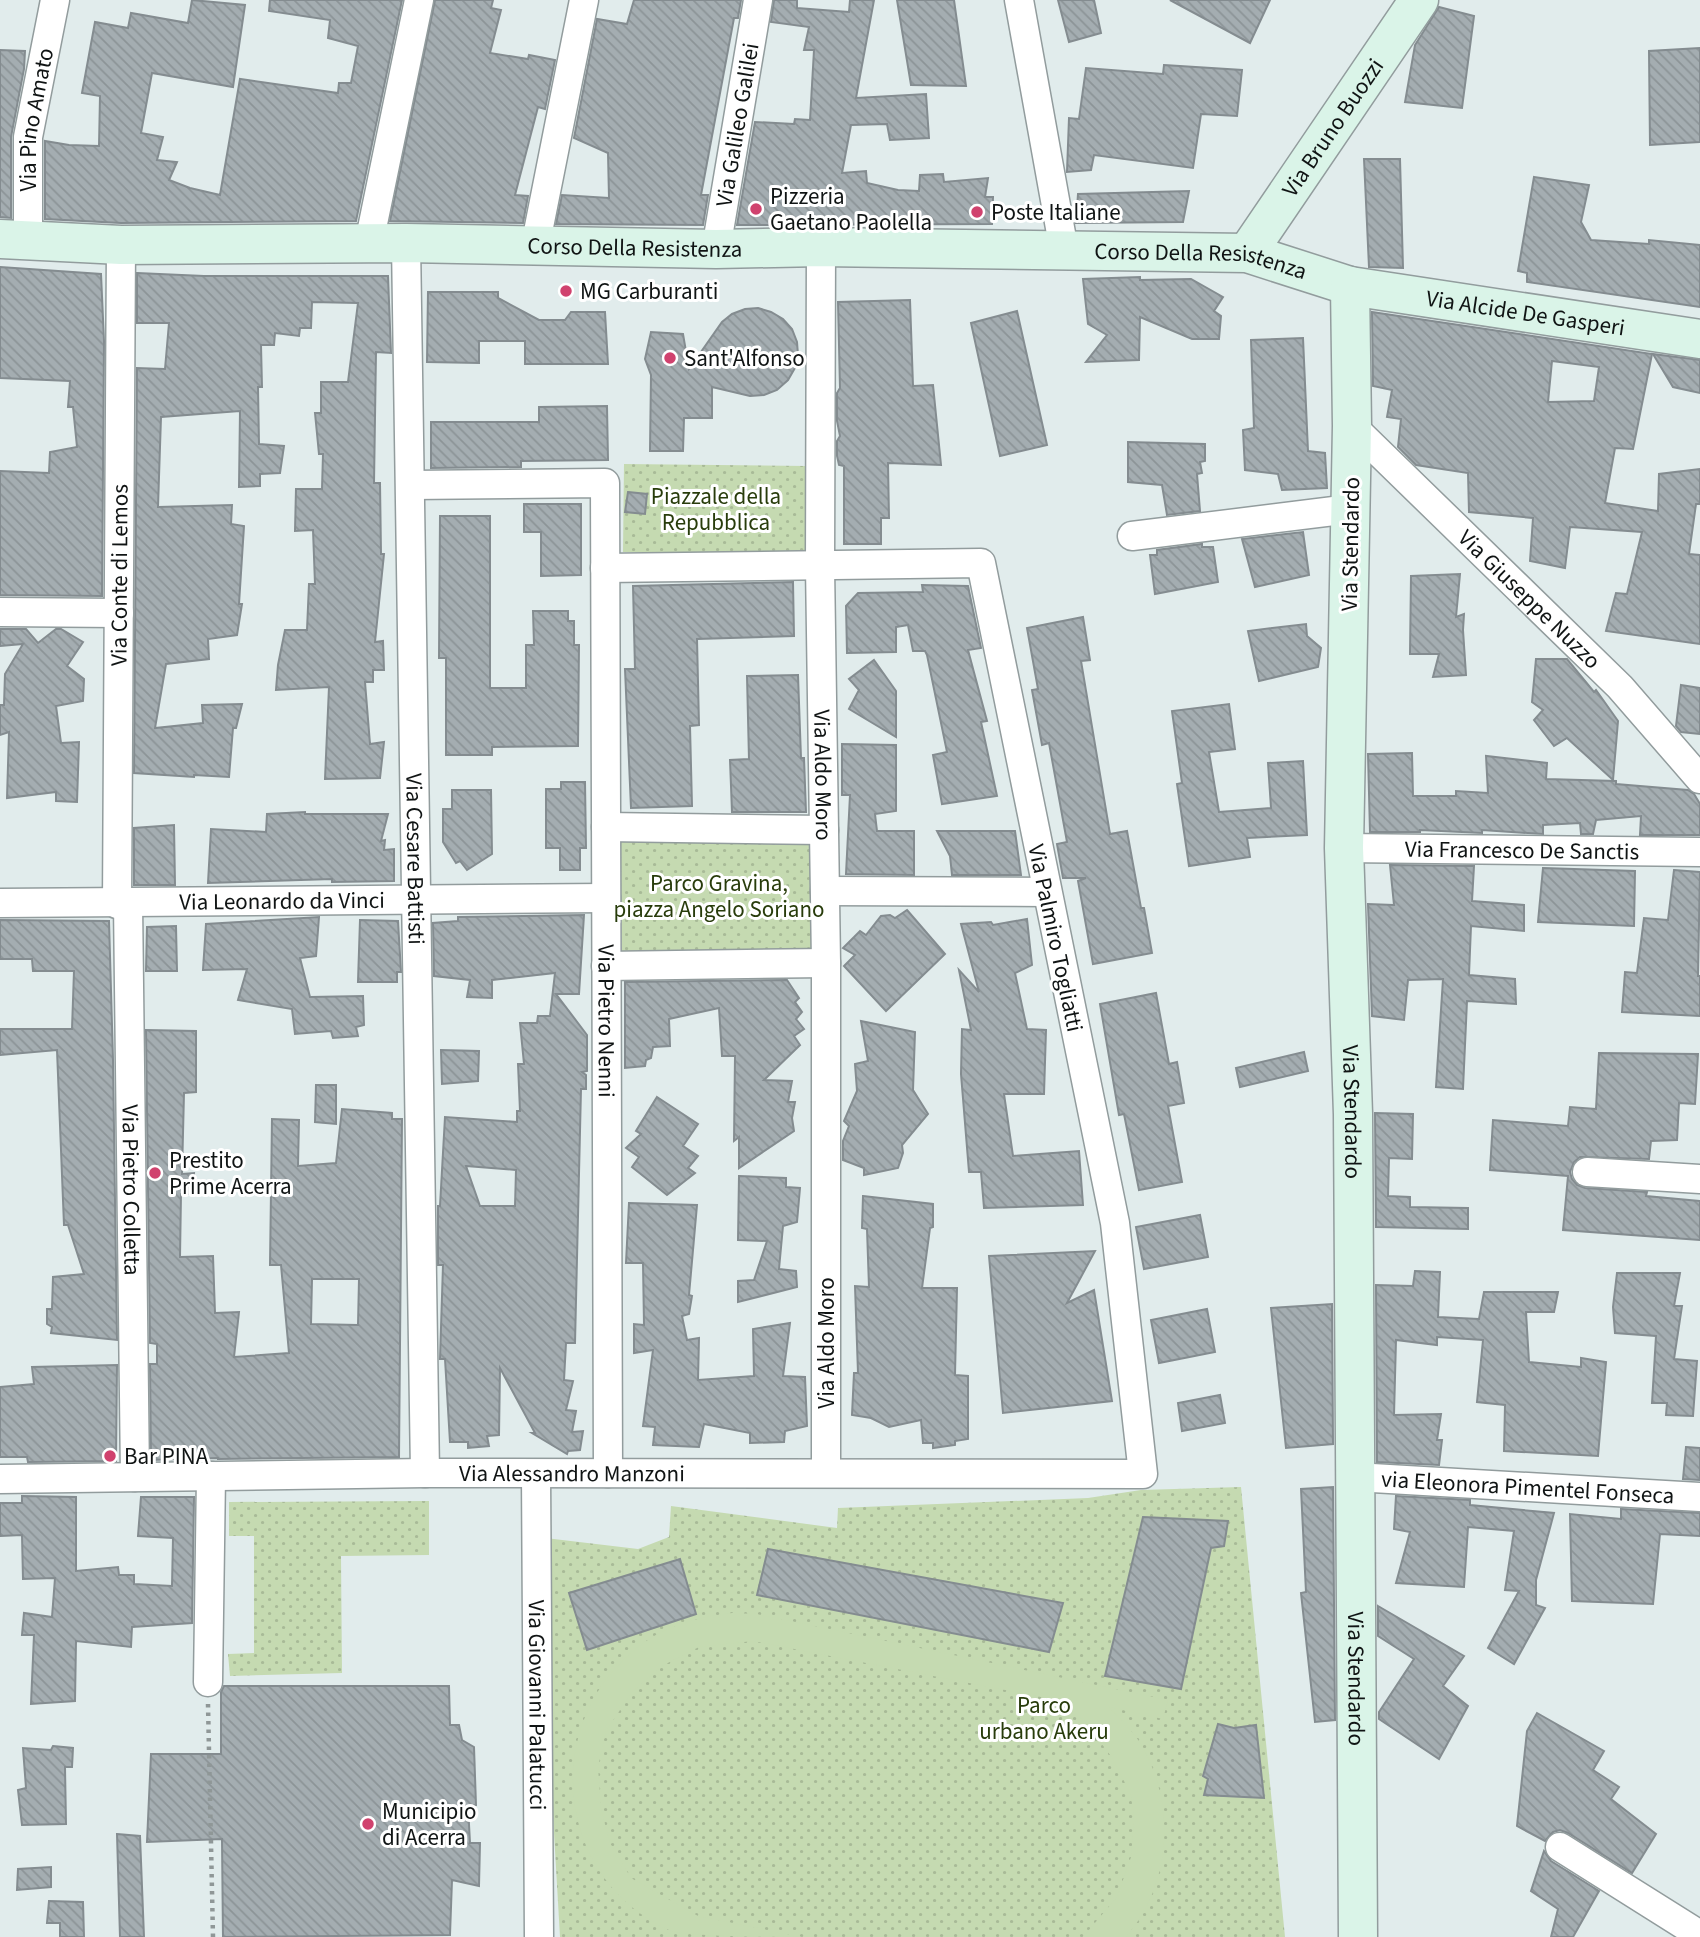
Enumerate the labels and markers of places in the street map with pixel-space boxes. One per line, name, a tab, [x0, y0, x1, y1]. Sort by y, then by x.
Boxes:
place label: Pizzeria Gaetano Paolella	[770, 180, 932, 239]
place label: Poste Italiane	[991, 196, 1121, 229]
marker: Pizzeria Gaetano Paolella	[748, 201, 764, 217]
marker: Poste Italiane	[969, 204, 985, 220]
place label: MG Carburanti	[580, 275, 719, 308]
marker: MG Carburanti	[558, 283, 574, 299]
place label: Sant'Alfonso	[684, 342, 805, 375]
marker: Sant'Alfonso	[662, 350, 678, 366]
place label: Prestito Prime Acerra	[169, 1144, 292, 1203]
marker: Prestito Prime Acerra	[147, 1165, 163, 1181]
place label: Bar PINA	[124, 1440, 209, 1473]
marker: Bar PINA	[102, 1448, 118, 1464]
place label: Municipio di Acerra	[382, 1795, 477, 1854]
marker: Municipio di Acerra	[360, 1816, 376, 1832]

